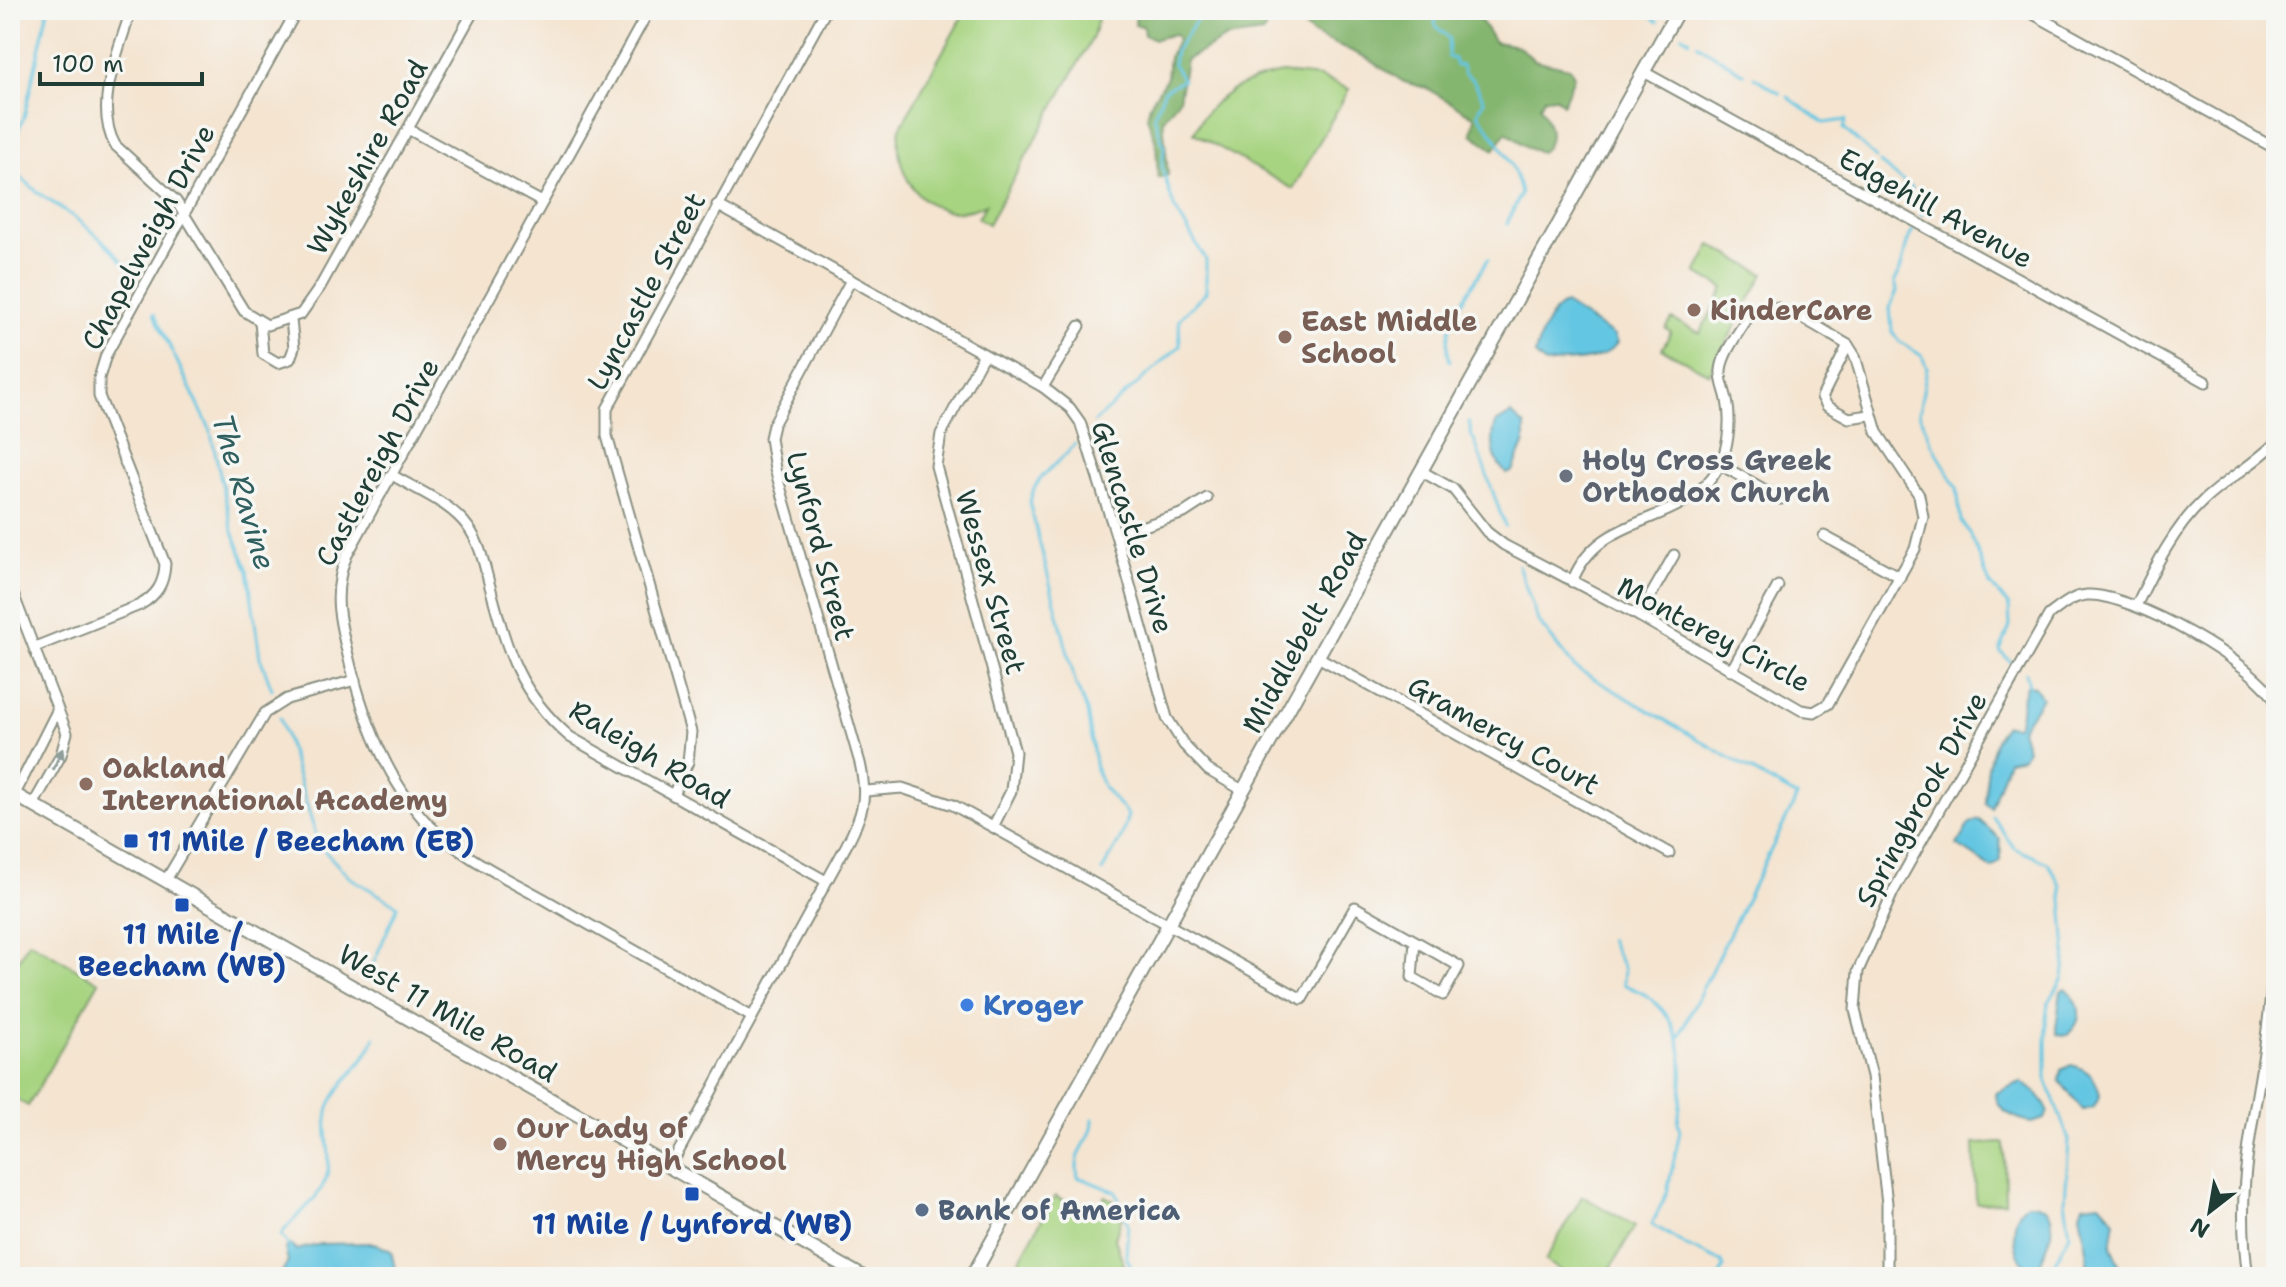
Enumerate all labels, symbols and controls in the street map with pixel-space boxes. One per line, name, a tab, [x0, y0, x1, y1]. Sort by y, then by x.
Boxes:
scale bar	[40, 36, 202, 86]
text: 100 m	[52, 48, 124, 80]
street label: Wykeshire Road	[298, 52, 436, 262]
street label: Chapelweigh Drive	[72, 117, 224, 357]
street label: Edgehill Avenue	[1832, 139, 2040, 277]
street label: Lyncastle Street	[578, 185, 714, 397]
place label: KinderCare	[1710, 291, 1873, 329]
marker: KinderCare	[1685, 301, 1703, 319]
place label: East Middle School	[1301, 302, 1478, 372]
marker: East Middle School	[1276, 328, 1294, 346]
street label: Castlereigh Drive	[306, 351, 448, 573]
water label: The Ravine	[202, 409, 286, 575]
street label: Glencastle Drive	[1083, 416, 1183, 638]
place label: Holy Cross Greek Orthodox Church	[1582, 441, 1832, 511]
street label: Lynford Street	[777, 447, 865, 645]
marker: Holy Cross Greek Orthodox Church	[1557, 467, 1575, 485]
street label: Wessex Street	[947, 485, 1035, 679]
street label: Middlebelt Road	[1233, 524, 1375, 740]
street label: Monterey Circle	[1611, 567, 1817, 701]
street label: Gramercy Court	[1401, 666, 1607, 804]
street label: Springbrook Drive	[1846, 685, 1996, 913]
street label: Raleigh Road	[562, 691, 738, 817]
one-way arrow	[51, 747, 64, 770]
place label: Oakland International Academy	[102, 749, 448, 819]
marker: Oakland International Academy	[77, 775, 95, 793]
place label: 11 Mile / Beecham (EB)	[147, 822, 474, 860]
marker: 11 Mile / Beecham (EB)	[122, 832, 140, 850]
marker: 11 Mile / Beecham (WB)	[173, 896, 191, 914]
place label: 11 Mile / Beecham (WB)	[78, 915, 286, 985]
street label: West 11 Mile Road	[332, 935, 564, 1091]
place label: Kroger	[983, 986, 1084, 1024]
marker: Kroger	[958, 996, 976, 1014]
place label: Our Lady of Mercy High School	[516, 1109, 787, 1179]
marker: Our Lady of Mercy High School	[491, 1135, 509, 1153]
north arrow	[2170, 1171, 2250, 1251]
marker: 11 Mile / Lynford (WB)	[683, 1185, 701, 1203]
place label: Bank of America	[938, 1191, 1180, 1229]
marker: Bank of America	[913, 1201, 931, 1219]
place label: 11 Mile / Lynford (WB)	[532, 1205, 852, 1243]
text: N	[2185, 1211, 2215, 1245]

